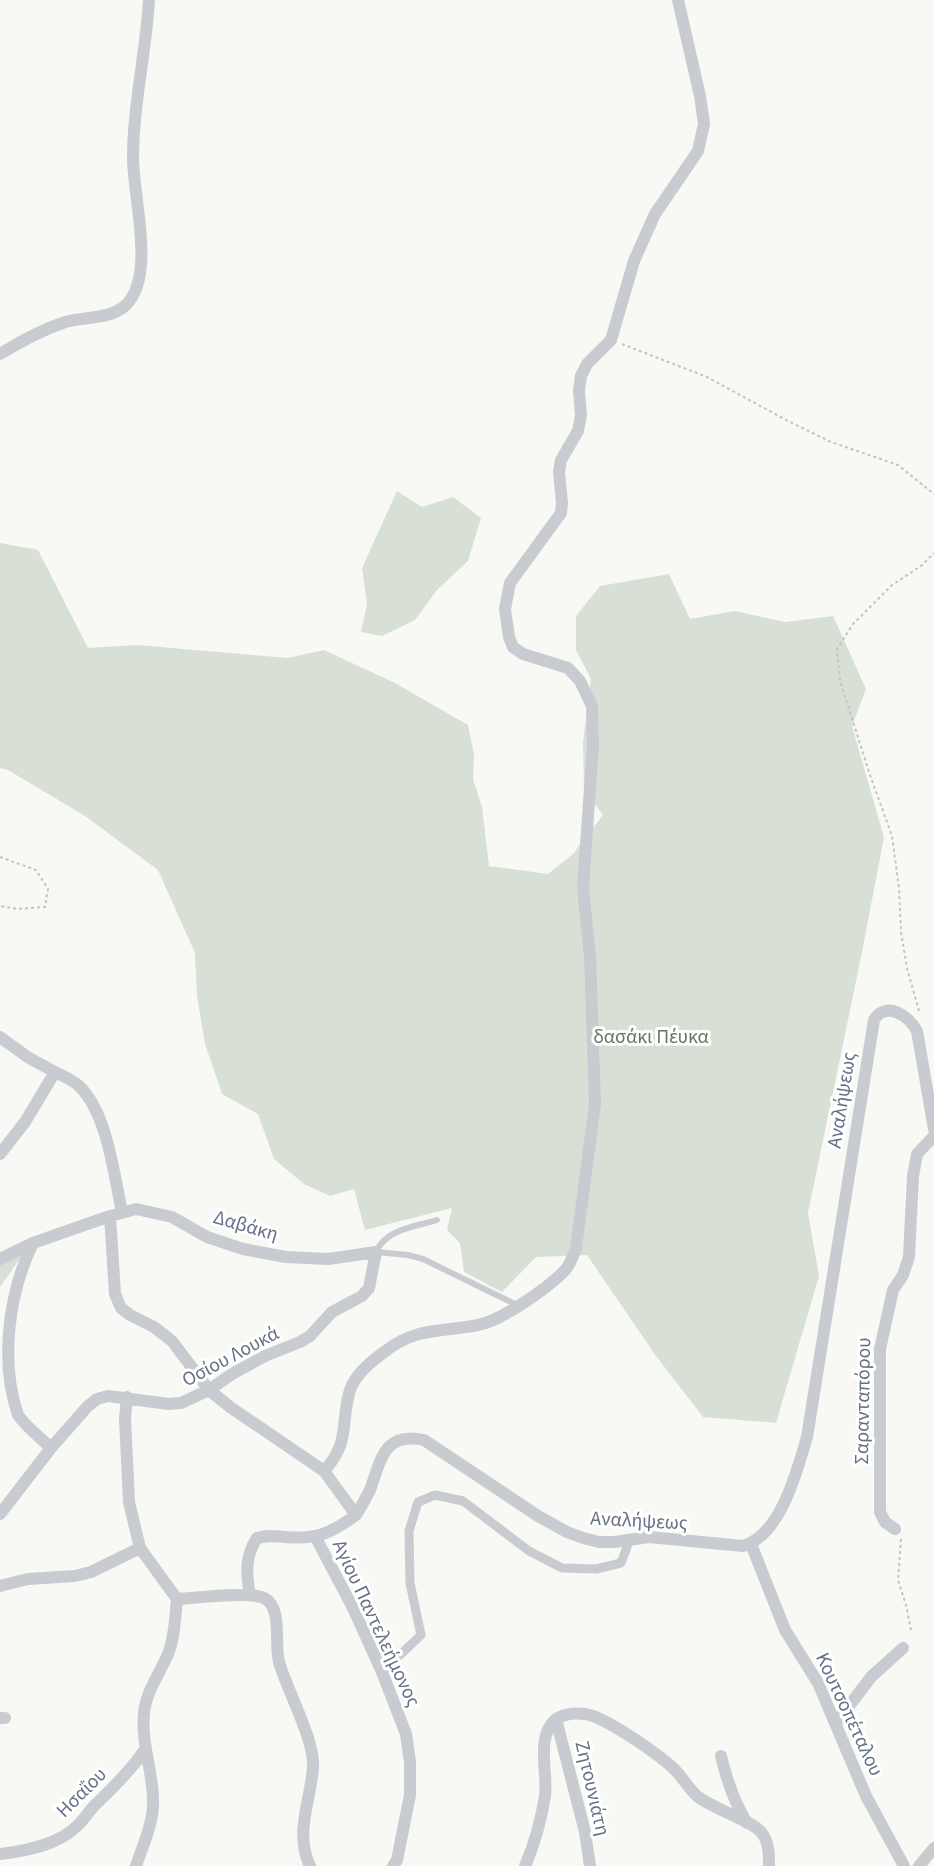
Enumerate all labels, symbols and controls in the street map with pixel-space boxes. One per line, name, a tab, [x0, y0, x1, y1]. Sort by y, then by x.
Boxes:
park label: δασάκι Πέυκα	[593, 1023, 709, 1051]
street label: Αναλήψεως	[821, 1050, 863, 1150]
street label: Δαβάκη	[210, 1203, 281, 1249]
street label: Οσίου Λουκά	[177, 1320, 284, 1394]
street label: Σαρανταπόρου	[848, 1337, 878, 1465]
street label: Αναλήψεως	[590, 1504, 689, 1538]
street label: Αγίου Παντελεήμονος	[325, 1535, 427, 1712]
street label: Κουτσοπέταλου	[808, 1648, 890, 1781]
street label: Ζητουνιάτη	[568, 1738, 617, 1839]
street label: Ησαΐου	[50, 1761, 113, 1824]

